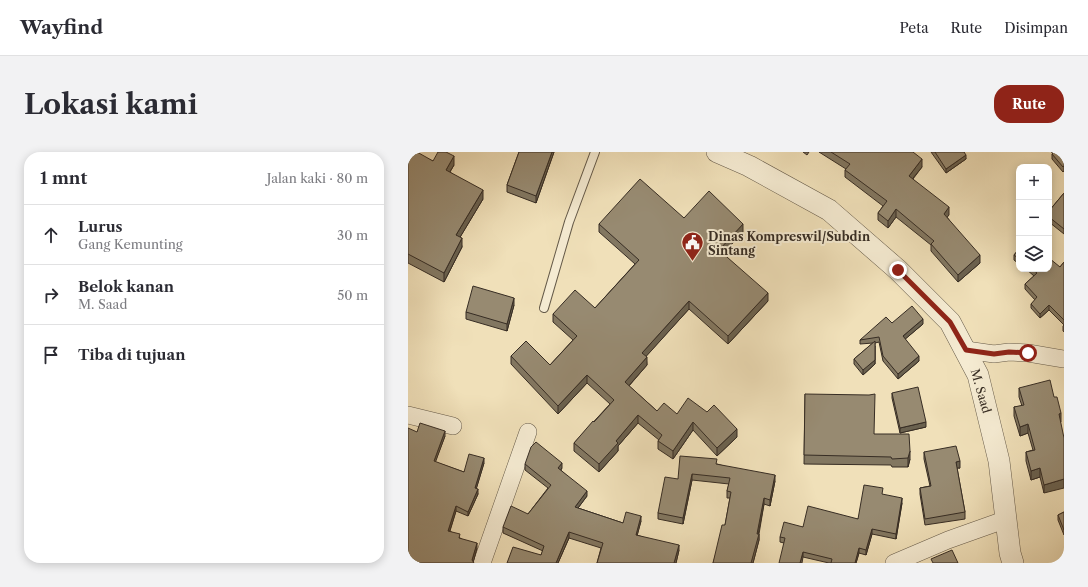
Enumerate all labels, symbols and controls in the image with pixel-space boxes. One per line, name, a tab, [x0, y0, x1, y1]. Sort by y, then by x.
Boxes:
text: Wayfind	[20, 16, 103, 39]
text: Peta	[899, 19, 929, 37]
text: Rute	[951, 19, 982, 37]
text: Disimpan	[1004, 19, 1068, 37]
button: Rute	[994, 85, 1064, 123]
text: Lokasi kami	[24, 87, 198, 121]
map controls	[1016, 164, 1052, 272]
button: +	[1016, 164, 1052, 200]
text: 1 mnt	[40, 168, 87, 188]
text: Jalan kaki · 80 m	[267, 170, 368, 186]
button: −	[1016, 200, 1052, 236]
text: Lurus	[78, 217, 123, 236]
icon: ahead	[40, 224, 62, 246]
text: 30 m	[337, 227, 368, 243]
place label: Dinas Kompreswil/Subdin Sintang	[708, 229, 871, 258]
public building icon: Dinas Kompreswil/Subdin Sintang	[679, 230, 705, 263]
text: Gang Kemunting	[78, 236, 183, 252]
button: layers	[1016, 236, 1052, 272]
route end	[889, 261, 907, 279]
text: Belok kanan	[78, 277, 174, 296]
icon: right	[40, 284, 62, 306]
text: 50 m	[337, 287, 368, 303]
text: M. Saad	[78, 296, 127, 312]
icon: arrive	[40, 344, 62, 366]
route start	[1019, 344, 1037, 362]
text: Tiba di tujuan	[78, 345, 186, 364]
street label: M. Saad	[968, 367, 995, 416]

